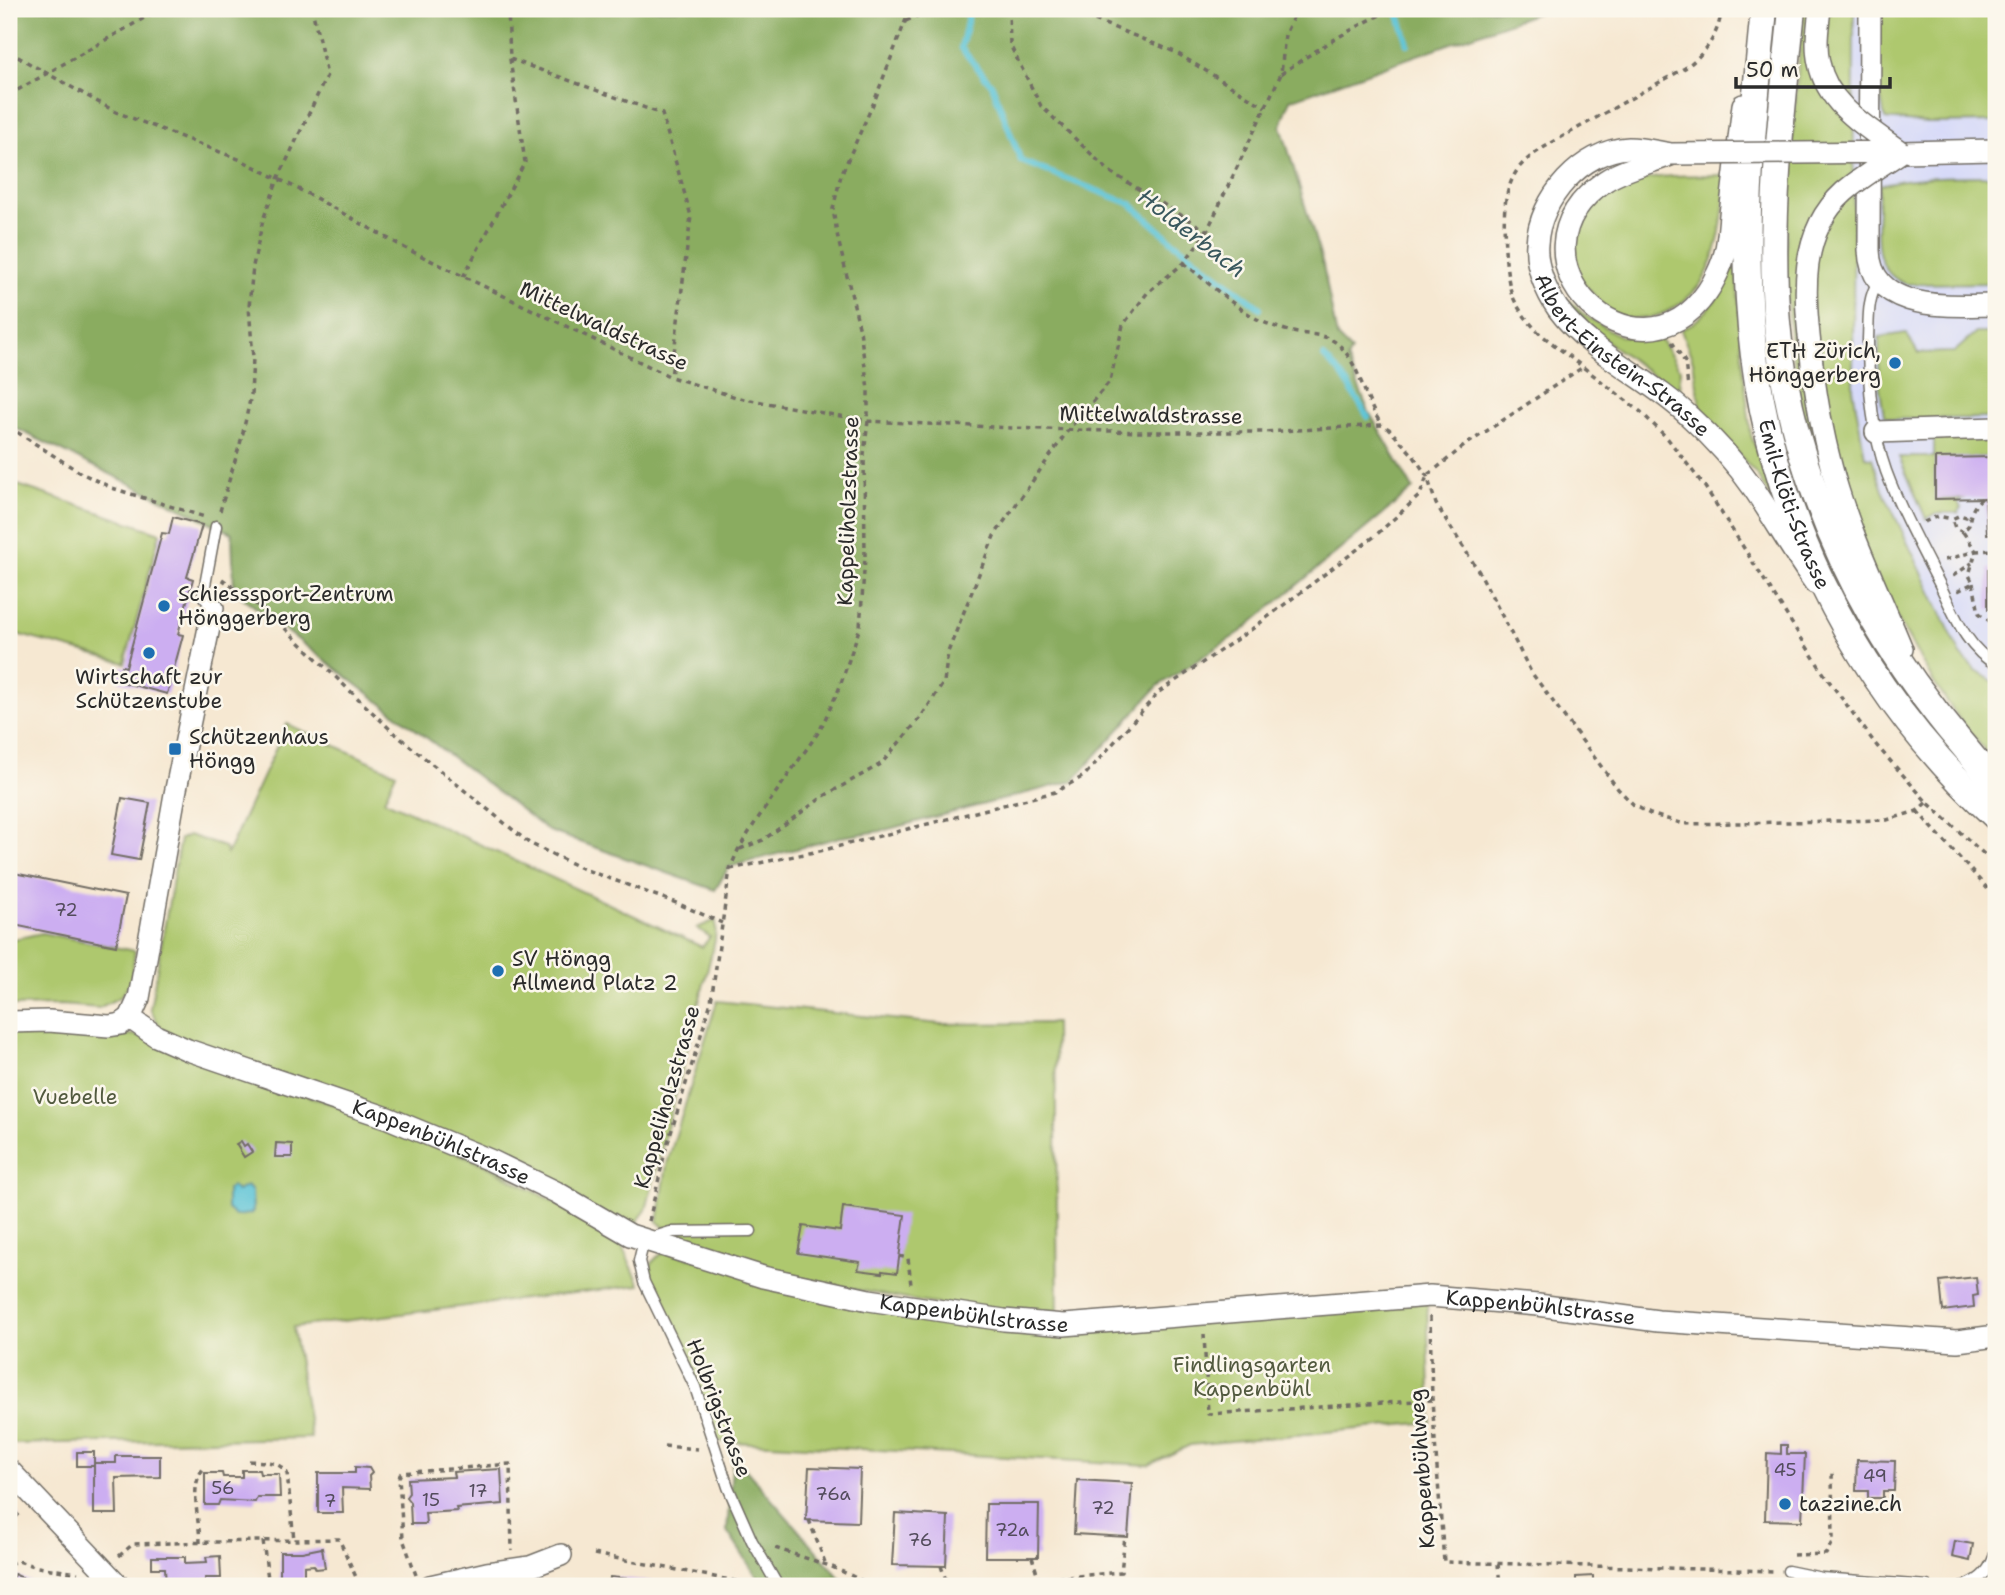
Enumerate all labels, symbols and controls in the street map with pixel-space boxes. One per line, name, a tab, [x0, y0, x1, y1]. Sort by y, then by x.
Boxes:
scale bar	[1736, 46, 1890, 90]
text: 50 m	[1746, 56, 1799, 84]
water label: Holderbach	[1132, 181, 1252, 285]
street label: Albert-Einstein-Strasse	[1528, 270, 1717, 443]
street label: Mittelwaldstrasse	[515, 275, 693, 377]
place label: ETH Zürich, Hönggerberg	[1748, 337, 1881, 389]
marker: ETH Zürich, Hönggerberg	[1887, 355, 1903, 371]
street label: Mittelwaldstrasse	[1059, 399, 1243, 431]
street label: Kappeliholzstrasse	[831, 416, 865, 606]
street label: Emil-Klöti-Strasse	[1752, 417, 1837, 594]
place label: Schiesssport-Zentrum Hönggerberg	[178, 580, 394, 632]
marker: Schiesssport-Zentrum Hönggerberg	[156, 598, 172, 614]
marker: Wirtschaft zur Schützenstube	[141, 645, 157, 661]
place label: Wirtschaft zur Schützenstube	[75, 663, 223, 715]
place label: Schützenhaus Höngg	[189, 723, 329, 775]
marker: Schützenhaus Höngg	[167, 741, 183, 757]
house number: 72	[54, 898, 78, 922]
place label: SV Höngg Allmend Platz 2	[512, 945, 678, 997]
marker: SV Höngg Allmend Platz 2	[490, 963, 506, 979]
street label: Kappeliholzstrasse	[627, 1002, 707, 1192]
park label: Vuebelle	[32, 1083, 118, 1111]
street label: Kappenbühlstrasse	[348, 1093, 535, 1191]
street label: Kappenbühlstrasse	[1445, 1283, 1637, 1332]
street label: Kappenbühlstrasse	[878, 1288, 1070, 1339]
street label: Holbrigstrasse	[680, 1335, 758, 1481]
park label: Findlingsgarten Kappenbühl	[1173, 1351, 1331, 1403]
street label: Kappenbühlweg	[1402, 1388, 1442, 1550]
house number: 45	[1773, 1458, 1797, 1482]
house number: 49	[1863, 1464, 1887, 1488]
house number: 56	[211, 1476, 235, 1500]
house number: 17	[468, 1479, 488, 1503]
house number: 76a	[815, 1482, 851, 1506]
house number: 15	[422, 1488, 440, 1512]
house number: 7	[324, 1489, 336, 1513]
place label: tazzine.ch	[1799, 1490, 1902, 1518]
house number: 72	[1091, 1496, 1115, 1520]
marker: tazzine.ch	[1777, 1496, 1793, 1512]
house number: 72a	[995, 1518, 1029, 1542]
house number: 76	[908, 1528, 932, 1552]

